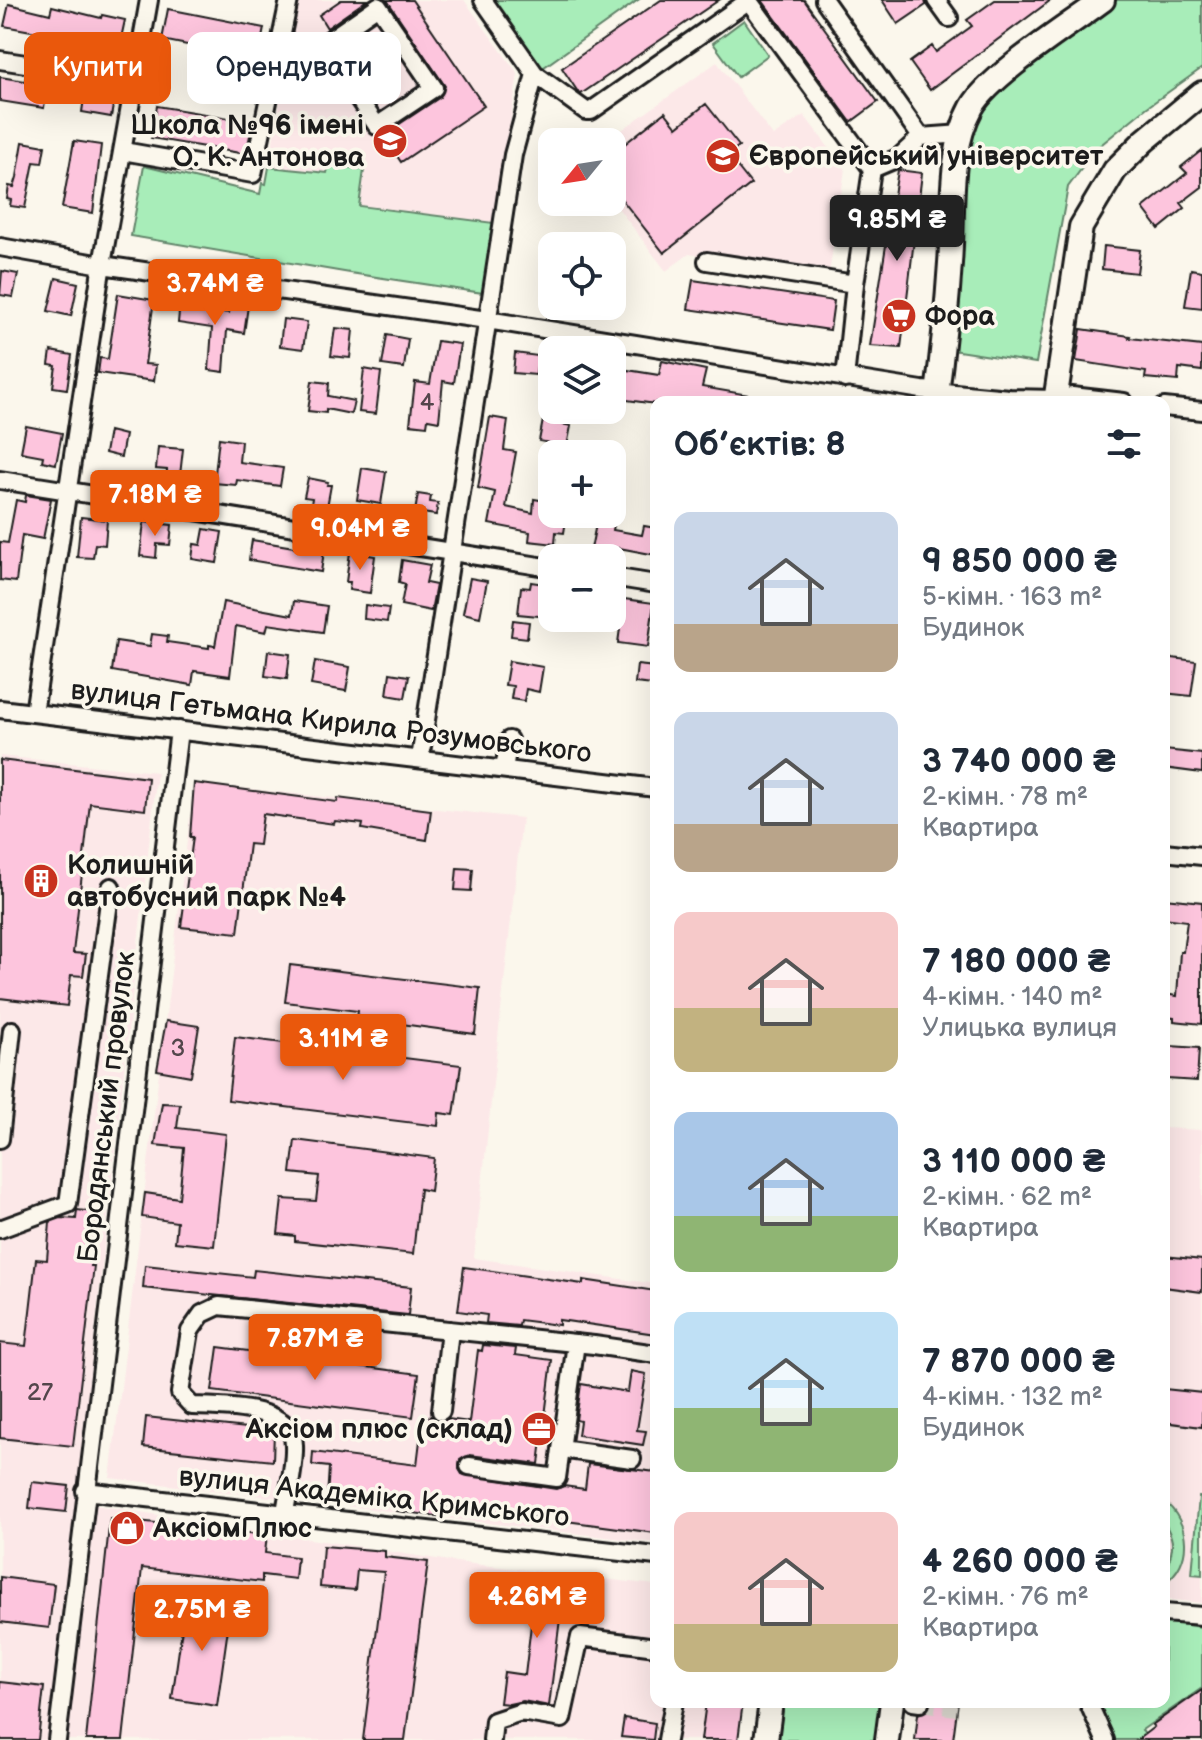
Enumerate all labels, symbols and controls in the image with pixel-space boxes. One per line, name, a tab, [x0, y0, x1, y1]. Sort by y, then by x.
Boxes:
chip: Купити	[24, 32, 171, 104]
chip: Орендувати	[187, 32, 401, 104]
place label: Школа №96 імені О. К. Антонова	[130, 109, 365, 174]
school or university icon: Школа №96 імені О. К. Антонова	[371, 122, 409, 160]
north arrow	[538, 128, 626, 216]
map controls	[538, 128, 626, 632]
school or university icon: Європейський університет	[704, 137, 742, 175]
place label: Європейський університет	[749, 140, 1104, 173]
pin: 9.85M ₴	[823, 195, 971, 263]
text: 9.85M ₴	[848, 205, 946, 236]
button: locate	[538, 232, 626, 320]
pin: 3.74M ₴	[141, 259, 289, 327]
text: 3.74M ₴	[166, 269, 264, 300]
supermarket icon: Фора	[880, 297, 918, 335]
place label: Фора	[925, 300, 995, 333]
button: layers	[538, 336, 626, 424]
house number: 4	[420, 388, 435, 417]
icon: filters	[1102, 422, 1146, 466]
text: Об’єктів: 8	[674, 424, 846, 465]
button: +	[538, 440, 626, 528]
pin: 7.18M ₴	[81, 470, 229, 538]
text: 7.18M ₴	[108, 480, 202, 511]
pin: 9.04M ₴	[286, 504, 434, 572]
text: 9.04M ₴	[310, 514, 410, 545]
text: 9 850 000 ₴	[922, 541, 1117, 582]
button: −	[538, 544, 626, 632]
icon: home	[738, 544, 834, 640]
text: 5-кімн. · 163 m²	[922, 582, 1102, 613]
text: Будинок	[922, 613, 1024, 644]
street label: вулиця Гетьмана Кирила Розумовського	[69, 674, 593, 770]
text: 3 740 000 ₴	[922, 741, 1116, 782]
icon: home	[738, 744, 834, 840]
text: 2-кімн. · 78 m²	[922, 782, 1088, 813]
text: Квартира	[922, 813, 1039, 844]
place label: Колишній автобусний парк №4	[67, 849, 346, 914]
building icon: Колишній автобусний парк №4	[22, 862, 60, 900]
text: 7 180 000 ₴	[922, 941, 1110, 982]
icon: home	[738, 944, 834, 1040]
street label: Бородянський провулок	[72, 949, 142, 1265]
text: 4-кімн. · 140 m²	[922, 982, 1102, 1013]
text: Улицька вулиця	[922, 1013, 1117, 1044]
pin: 3.11M ₴	[269, 1014, 417, 1082]
text: 3.11M ₴	[298, 1024, 388, 1055]
house number: 3	[171, 1034, 185, 1063]
text: 3 110 000 ₴	[922, 1141, 1105, 1182]
icon: home	[738, 1144, 834, 1240]
text: 2-кімн. · 62 m²	[922, 1182, 1092, 1213]
text: Квартира	[922, 1213, 1039, 1244]
pin: 7.87M ₴	[241, 1314, 389, 1382]
text: 7.87M ₴	[267, 1324, 363, 1355]
text: 7 870 000 ₴	[922, 1341, 1115, 1382]
icon: home	[738, 1344, 834, 1440]
house number: 27	[27, 1378, 53, 1407]
text: 4-кімн. · 132 m²	[922, 1382, 1103, 1413]
office icon: Аксіом плюс (склад)	[520, 1410, 558, 1448]
place label: Аксіом плюс (склад)	[245, 1413, 513, 1446]
text: Будинок	[922, 1413, 1024, 1444]
street label: вулиця Академіка Кримського	[177, 1460, 571, 1534]
shop icon: АксіомПлюс	[108, 1509, 146, 1547]
place label: АксіомПлюс	[152, 1512, 312, 1545]
text: 4 260 000 ₴	[922, 1541, 1118, 1582]
icon: home	[738, 1544, 834, 1640]
pin: 4.26M ₴	[463, 1572, 611, 1640]
text: 4.26M ₴	[487, 1582, 587, 1613]
text: 2-кімн. · 76 m²	[922, 1582, 1089, 1613]
pin: 2.75M ₴	[128, 1585, 276, 1653]
text: 2.75M ₴	[153, 1595, 251, 1626]
text: Квартира	[922, 1613, 1039, 1644]

